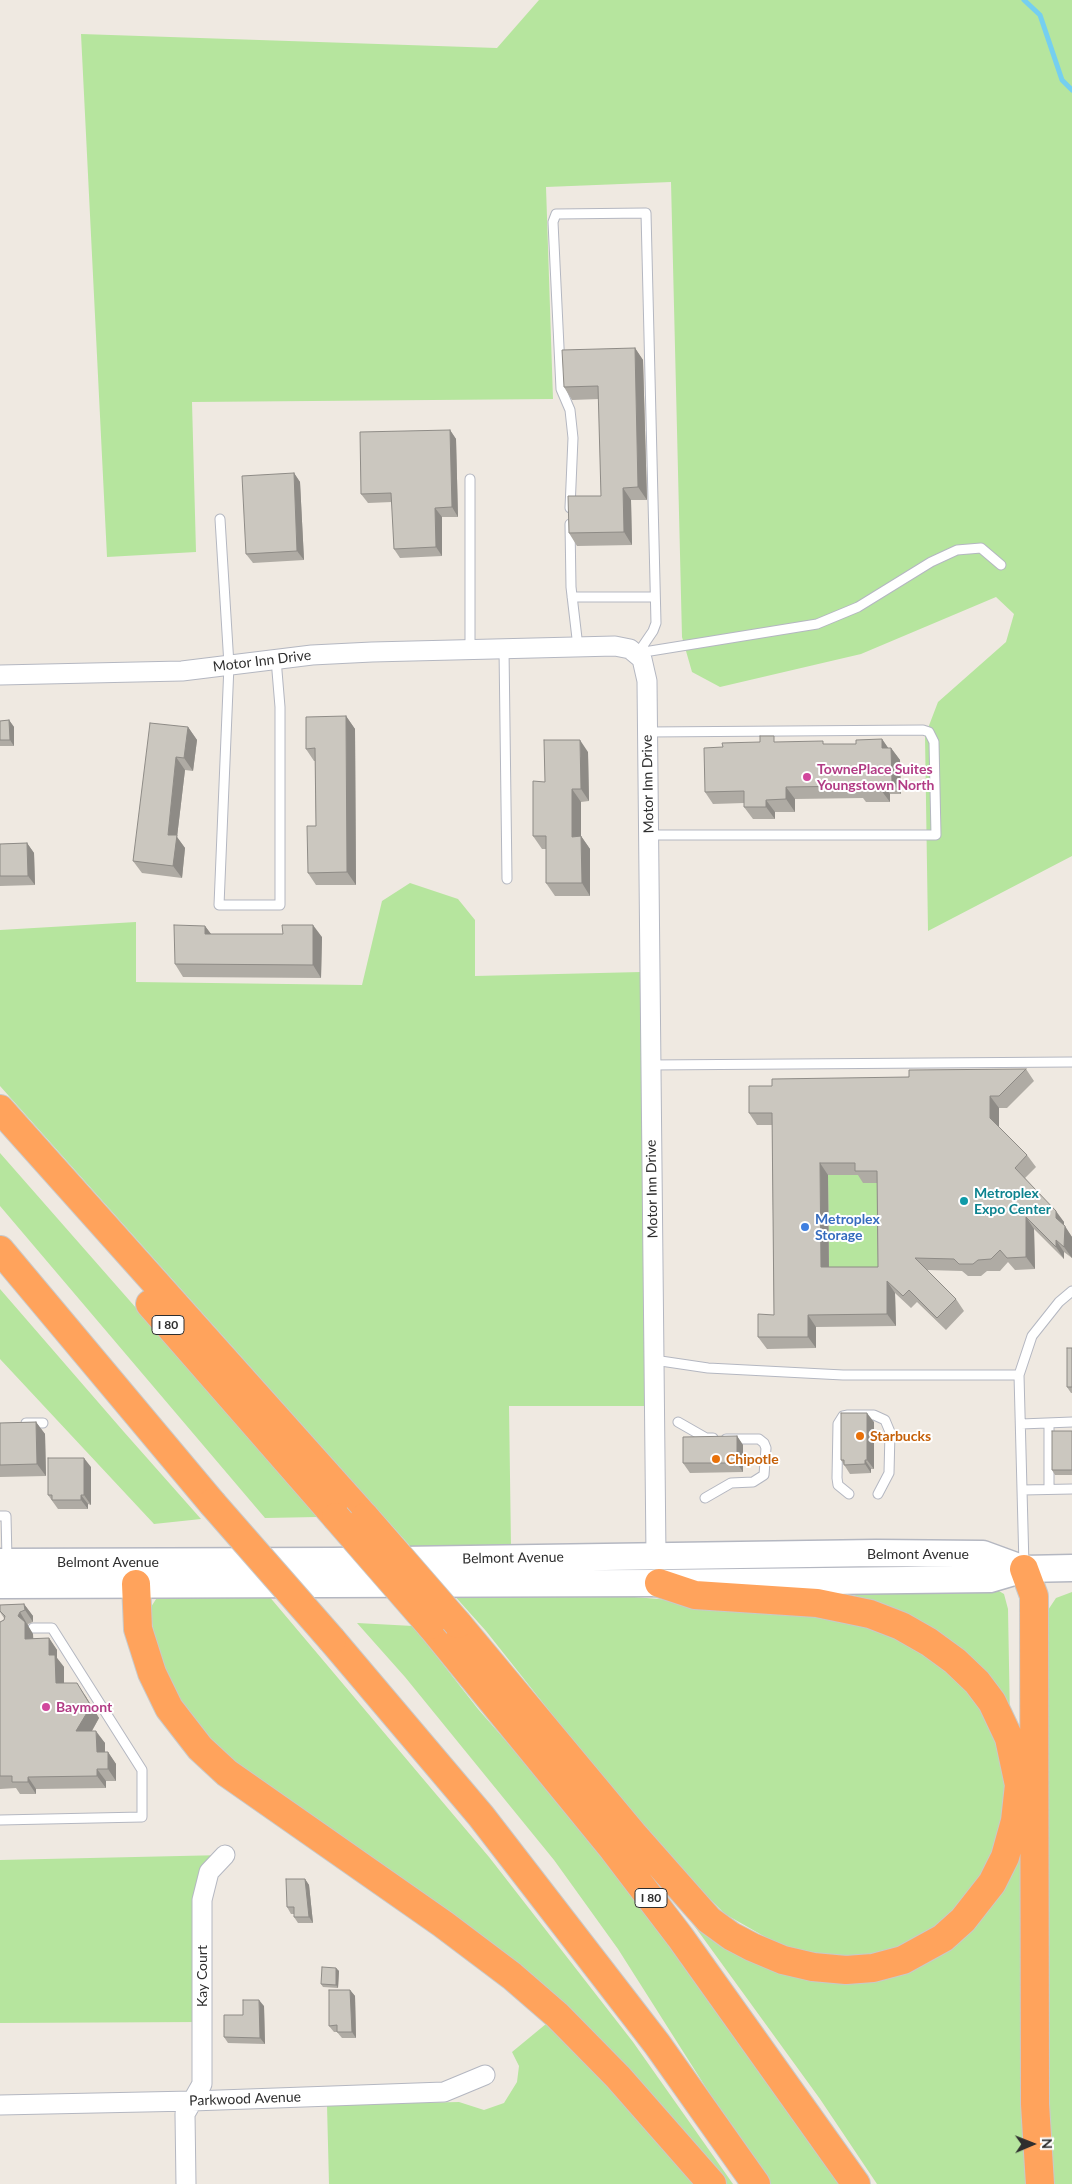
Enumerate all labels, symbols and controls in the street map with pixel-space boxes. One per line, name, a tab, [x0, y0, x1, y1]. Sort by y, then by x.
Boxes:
street label: Motor Inn Drive	[212, 647, 312, 675]
street label: Motor Inn Drive	[639, 735, 657, 833]
place label: TownePlace Suites Youngstown North	[817, 761, 934, 794]
marker: TownePlace Suites Youngstown North	[801, 771, 813, 783]
street label: Motor Inn Drive	[643, 1140, 661, 1238]
place label: Metroplex Expo Center	[974, 1185, 1051, 1218]
marker: Metroplex Expo Center	[958, 1195, 970, 1207]
place label: Metroplex Storage	[815, 1211, 880, 1244]
marker: Metroplex Storage	[799, 1221, 811, 1233]
road number: I 80	[152, 1316, 184, 1334]
place label: Starbucks	[870, 1428, 931, 1444]
marker: Starbucks	[854, 1430, 866, 1442]
place label: Chipotle	[726, 1451, 779, 1467]
marker: Chipotle	[710, 1453, 722, 1465]
street label: Belmont Avenue	[867, 1546, 969, 1562]
street label: Belmont Avenue	[462, 1549, 564, 1567]
street label: Belmont Avenue	[57, 1554, 159, 1570]
place label: Baymont	[56, 1699, 112, 1715]
marker: Baymont	[40, 1701, 52, 1713]
road number: I 80	[635, 1889, 667, 1908]
street label: Kay Court	[194, 1945, 210, 2007]
street label: Parkwood Avenue	[189, 2089, 301, 2109]
north arrow	[1007, 2119, 1057, 2169]
text: N	[1039, 2138, 1056, 2149]

